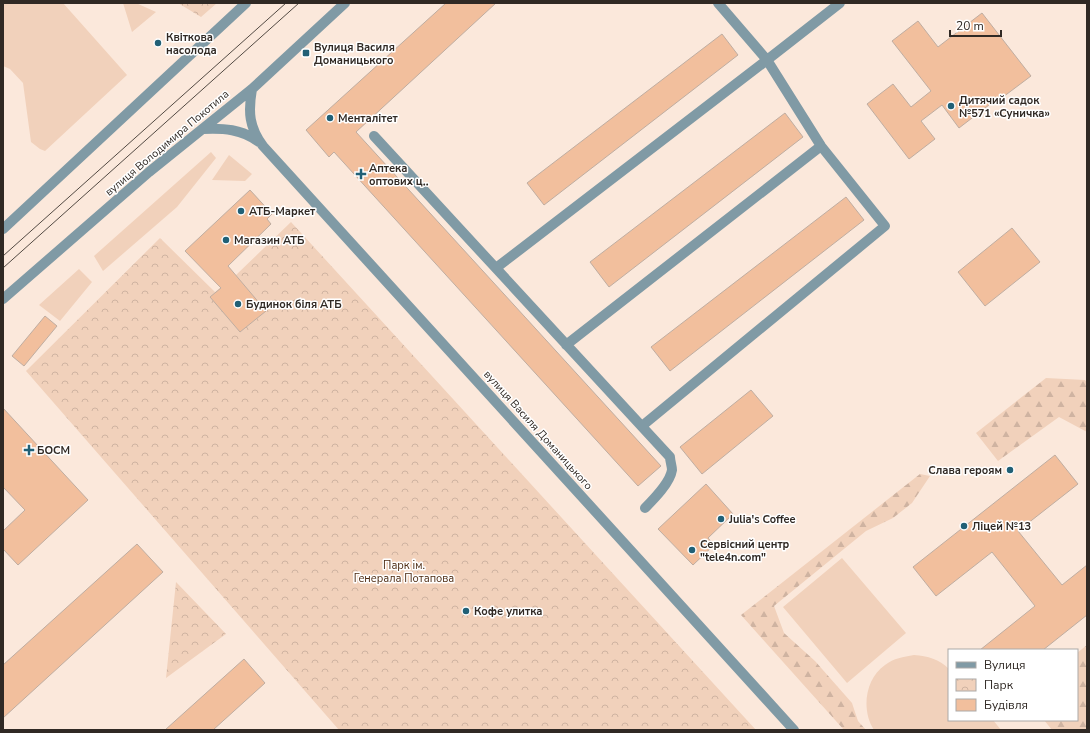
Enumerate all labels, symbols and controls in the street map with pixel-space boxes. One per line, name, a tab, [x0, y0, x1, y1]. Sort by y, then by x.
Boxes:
scale bar	[950, 12, 1001, 38]
text: 20 m	[956, 18, 984, 34]
place label: Квіткова насолода	[166, 30, 217, 58]
marker: Квіткова насолода	[153, 38, 163, 48]
place label: Вулиця Василя Доманицького	[314, 40, 395, 68]
marker: Вулиця Василя Доманицького	[301, 48, 311, 58]
street label: вулиця Володимира Покотила	[102, 87, 232, 199]
place label: Дитячий садок №571 «Суничка»	[959, 93, 1050, 121]
marker: Дитячий садок №571 «Суничка»	[946, 101, 956, 111]
place label: Менталітет	[338, 111, 399, 126]
marker: Менталітет	[325, 113, 335, 123]
place label: Аптека оптових ц‥	[369, 161, 429, 189]
marker: Аптека оптових ц‥	[356, 169, 366, 179]
place label: АТБ-Маркет	[249, 204, 316, 219]
marker: АТБ-Маркет	[236, 206, 246, 216]
place label: Магазин АТБ	[234, 233, 304, 248]
marker: Магазин АТБ	[221, 235, 231, 245]
place label: Будинок біля АТБ	[246, 297, 342, 312]
marker: Будинок біля АТБ	[233, 299, 243, 309]
street label: вулиця Василя Доманицького	[480, 367, 596, 493]
place label: БОСМ	[37, 443, 70, 458]
marker: БОСМ	[24, 445, 34, 455]
place label: Слава героям	[928, 463, 1002, 478]
marker: Слава героям	[1005, 465, 1015, 475]
place label: Julia's Coffee	[728, 512, 796, 527]
marker: Julia's Coffee	[716, 514, 726, 524]
place label: Ліцей №13	[972, 519, 1031, 534]
marker: Ліцей №13	[959, 521, 969, 531]
place label: Сервісний центр "tele4n.com"	[700, 537, 790, 565]
marker: Сервісний центр "tele4n.com"	[687, 545, 697, 555]
park label: Парк ім. Генерала Потапова	[354, 558, 454, 586]
place label: Кофе улитка	[474, 604, 542, 619]
marker: Кофе улитка	[461, 606, 471, 616]
legend	[948, 649, 1078, 721]
text: Вулиця	[984, 657, 1026, 673]
text: Парк	[984, 677, 1014, 693]
text: Будівля	[984, 697, 1028, 713]

